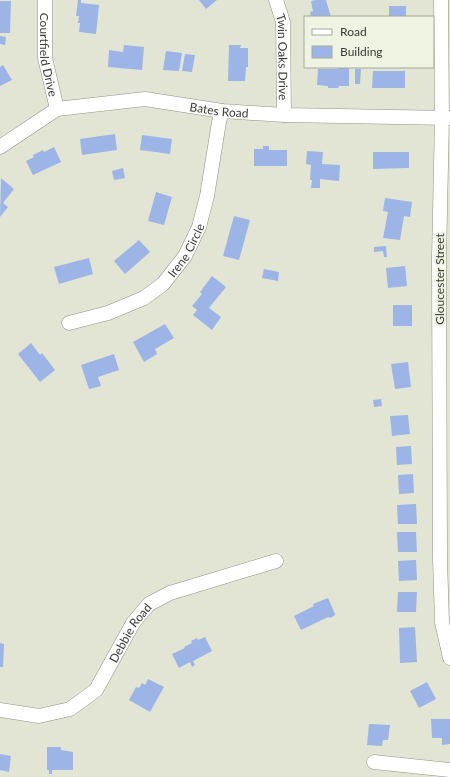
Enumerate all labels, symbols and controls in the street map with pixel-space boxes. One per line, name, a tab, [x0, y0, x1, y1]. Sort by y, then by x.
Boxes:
street label: Twin Oaks Drive	[273, 12, 291, 100]
street label: Courtfield Drive	[38, 13, 61, 98]
legend	[304, 16, 434, 68]
text: Road	[340, 24, 367, 39]
text: Building	[340, 44, 383, 59]
street label: Bates Road	[189, 99, 249, 120]
street label: Irene Circle	[164, 222, 207, 280]
street label: Gloucester Street	[432, 233, 447, 325]
street label: Debbie Road	[105, 600, 154, 665]

